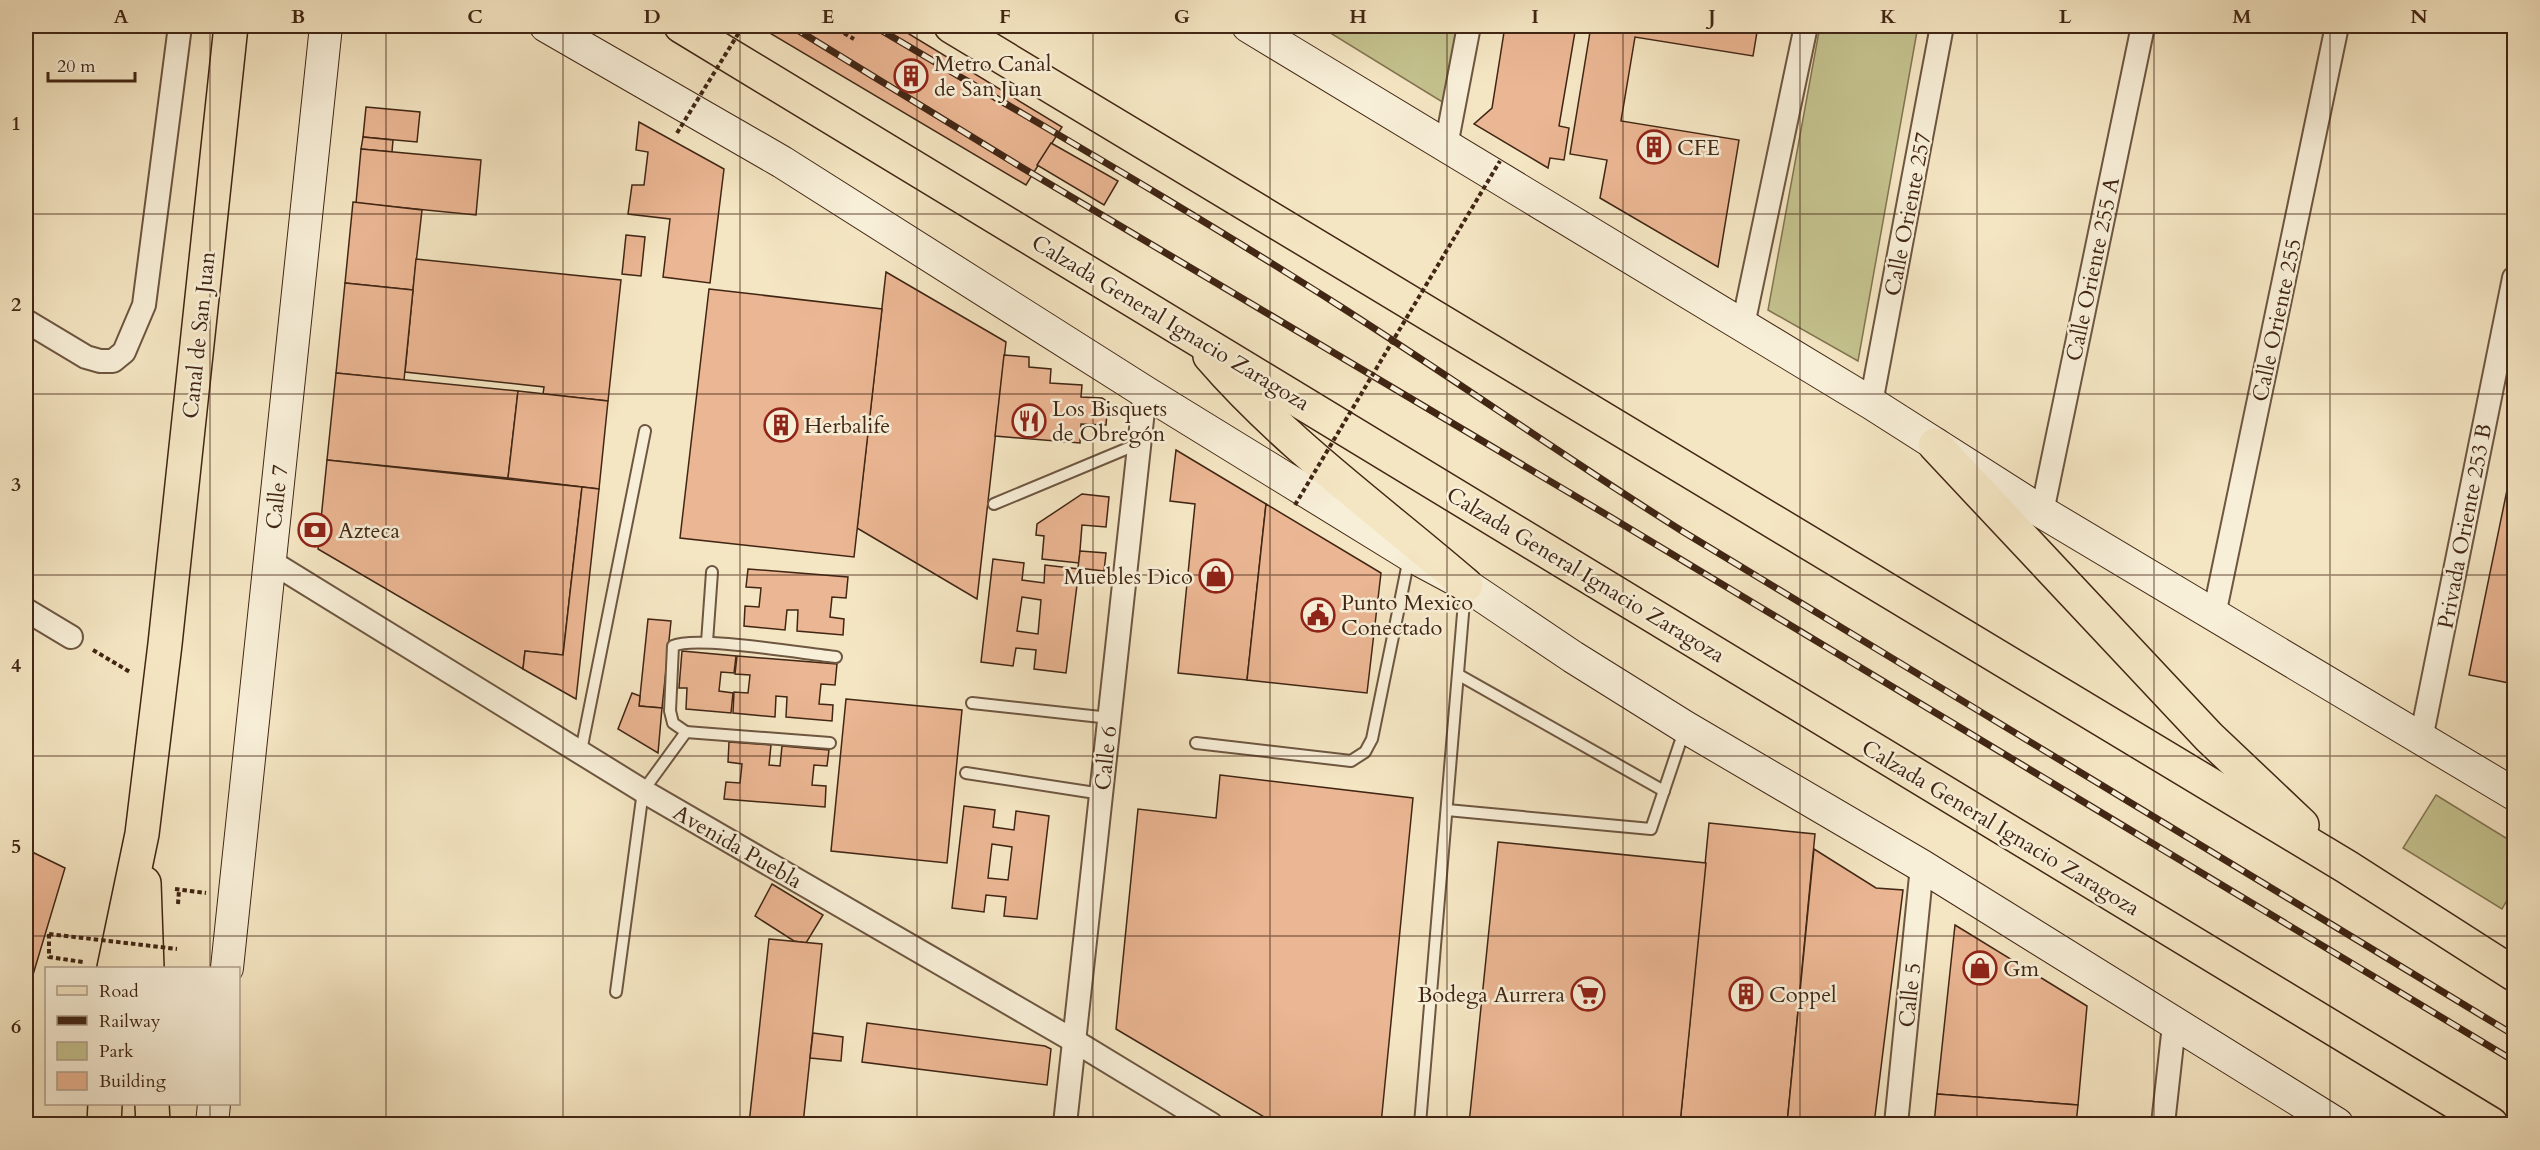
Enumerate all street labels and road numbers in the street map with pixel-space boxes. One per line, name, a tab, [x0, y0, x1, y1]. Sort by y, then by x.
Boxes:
street label: Calle Oriente 257	[1877, 130, 1939, 298]
street label: Calle Oriente 255 A	[2059, 174, 2127, 364]
street label: Calzada General Ignacio Zaragoza	[1026, 228, 1316, 418]
street label: Calle Oriente 255	[2245, 236, 2309, 404]
street label: Canal de San Juan	[175, 250, 223, 420]
street label: Privada Oriente 253 B	[2430, 421, 2500, 631]
street label: Calle 7	[259, 463, 295, 531]
street label: Calzada General Ignacio Zaragoza	[1441, 480, 1731, 670]
street label: Calle 6	[1088, 724, 1124, 792]
street label: Calzada General Ignacio Zaragoza	[1856, 733, 2146, 923]
street label: Avenida Puebla	[667, 798, 808, 896]
street label: Calle 5	[1892, 961, 1928, 1029]

